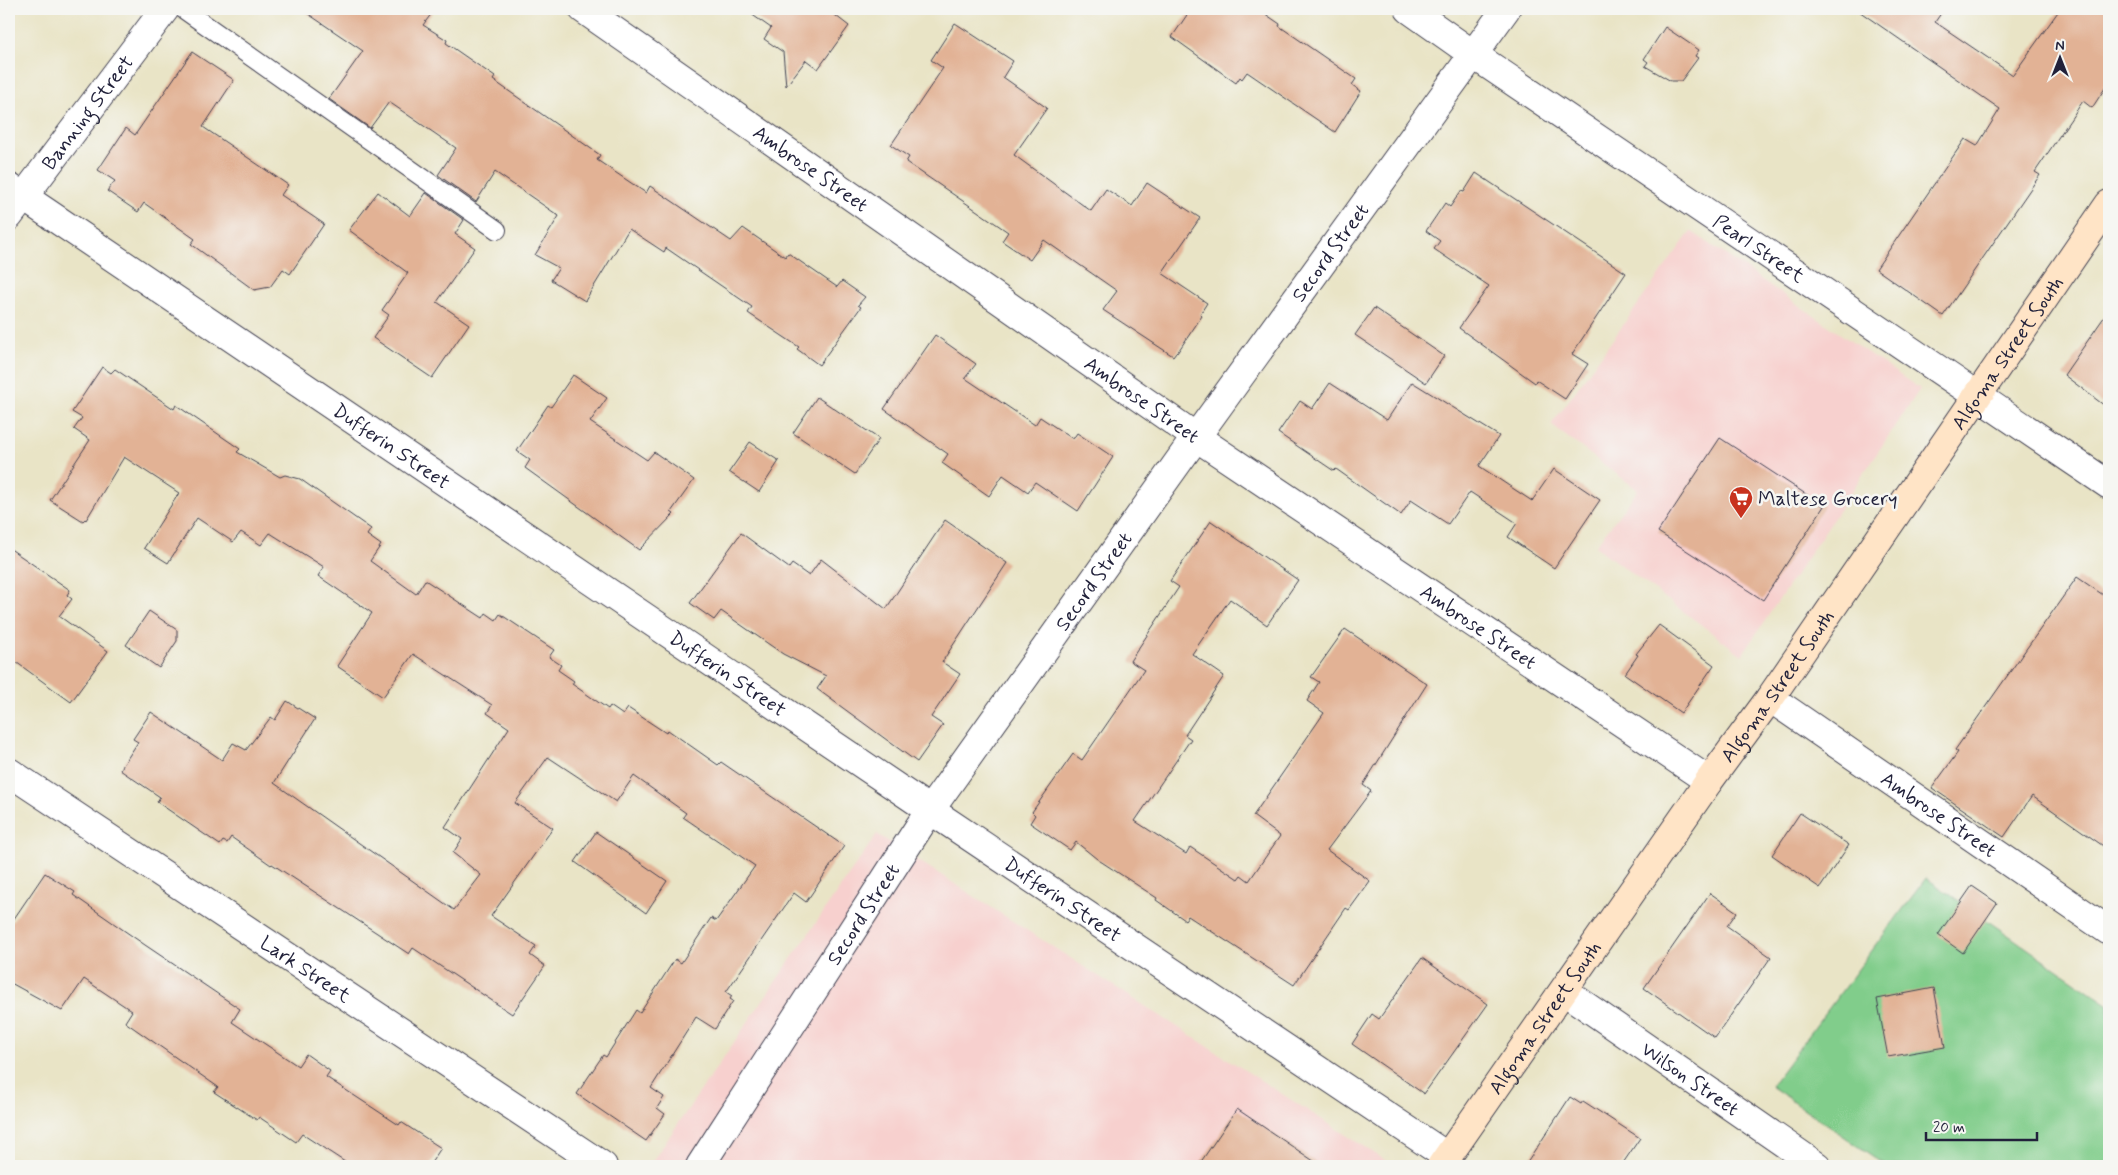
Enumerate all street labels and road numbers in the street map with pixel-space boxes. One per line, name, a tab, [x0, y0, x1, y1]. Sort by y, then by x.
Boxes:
street label: Banning Street	[36, 50, 141, 176]
street label: Ambrose Street	[747, 120, 873, 219]
street label: Secord Street	[1286, 198, 1376, 308]
street label: Pearl Street	[1707, 209, 1809, 290]
street label: Algoma Street South	[1946, 271, 2071, 436]
street label: Ambrose Street	[1078, 351, 1204, 450]
street label: Dufferin Street	[327, 398, 455, 496]
street label: Secord Street	[1050, 527, 1139, 637]
street label: Ambrose Street	[1414, 579, 1541, 677]
street label: Algoma Street South	[1715, 605, 1841, 769]
street label: Dufferin Street	[663, 625, 791, 724]
street label: Ambrose Street	[1875, 766, 2001, 865]
street label: Dufferin Street	[998, 851, 1126, 949]
street label: Secord Street	[821, 859, 907, 971]
street label: Lark Street	[254, 930, 356, 1010]
street label: Algoma Street South	[1483, 936, 1608, 1100]
street label: Wilson Street	[1636, 1036, 1744, 1123]

